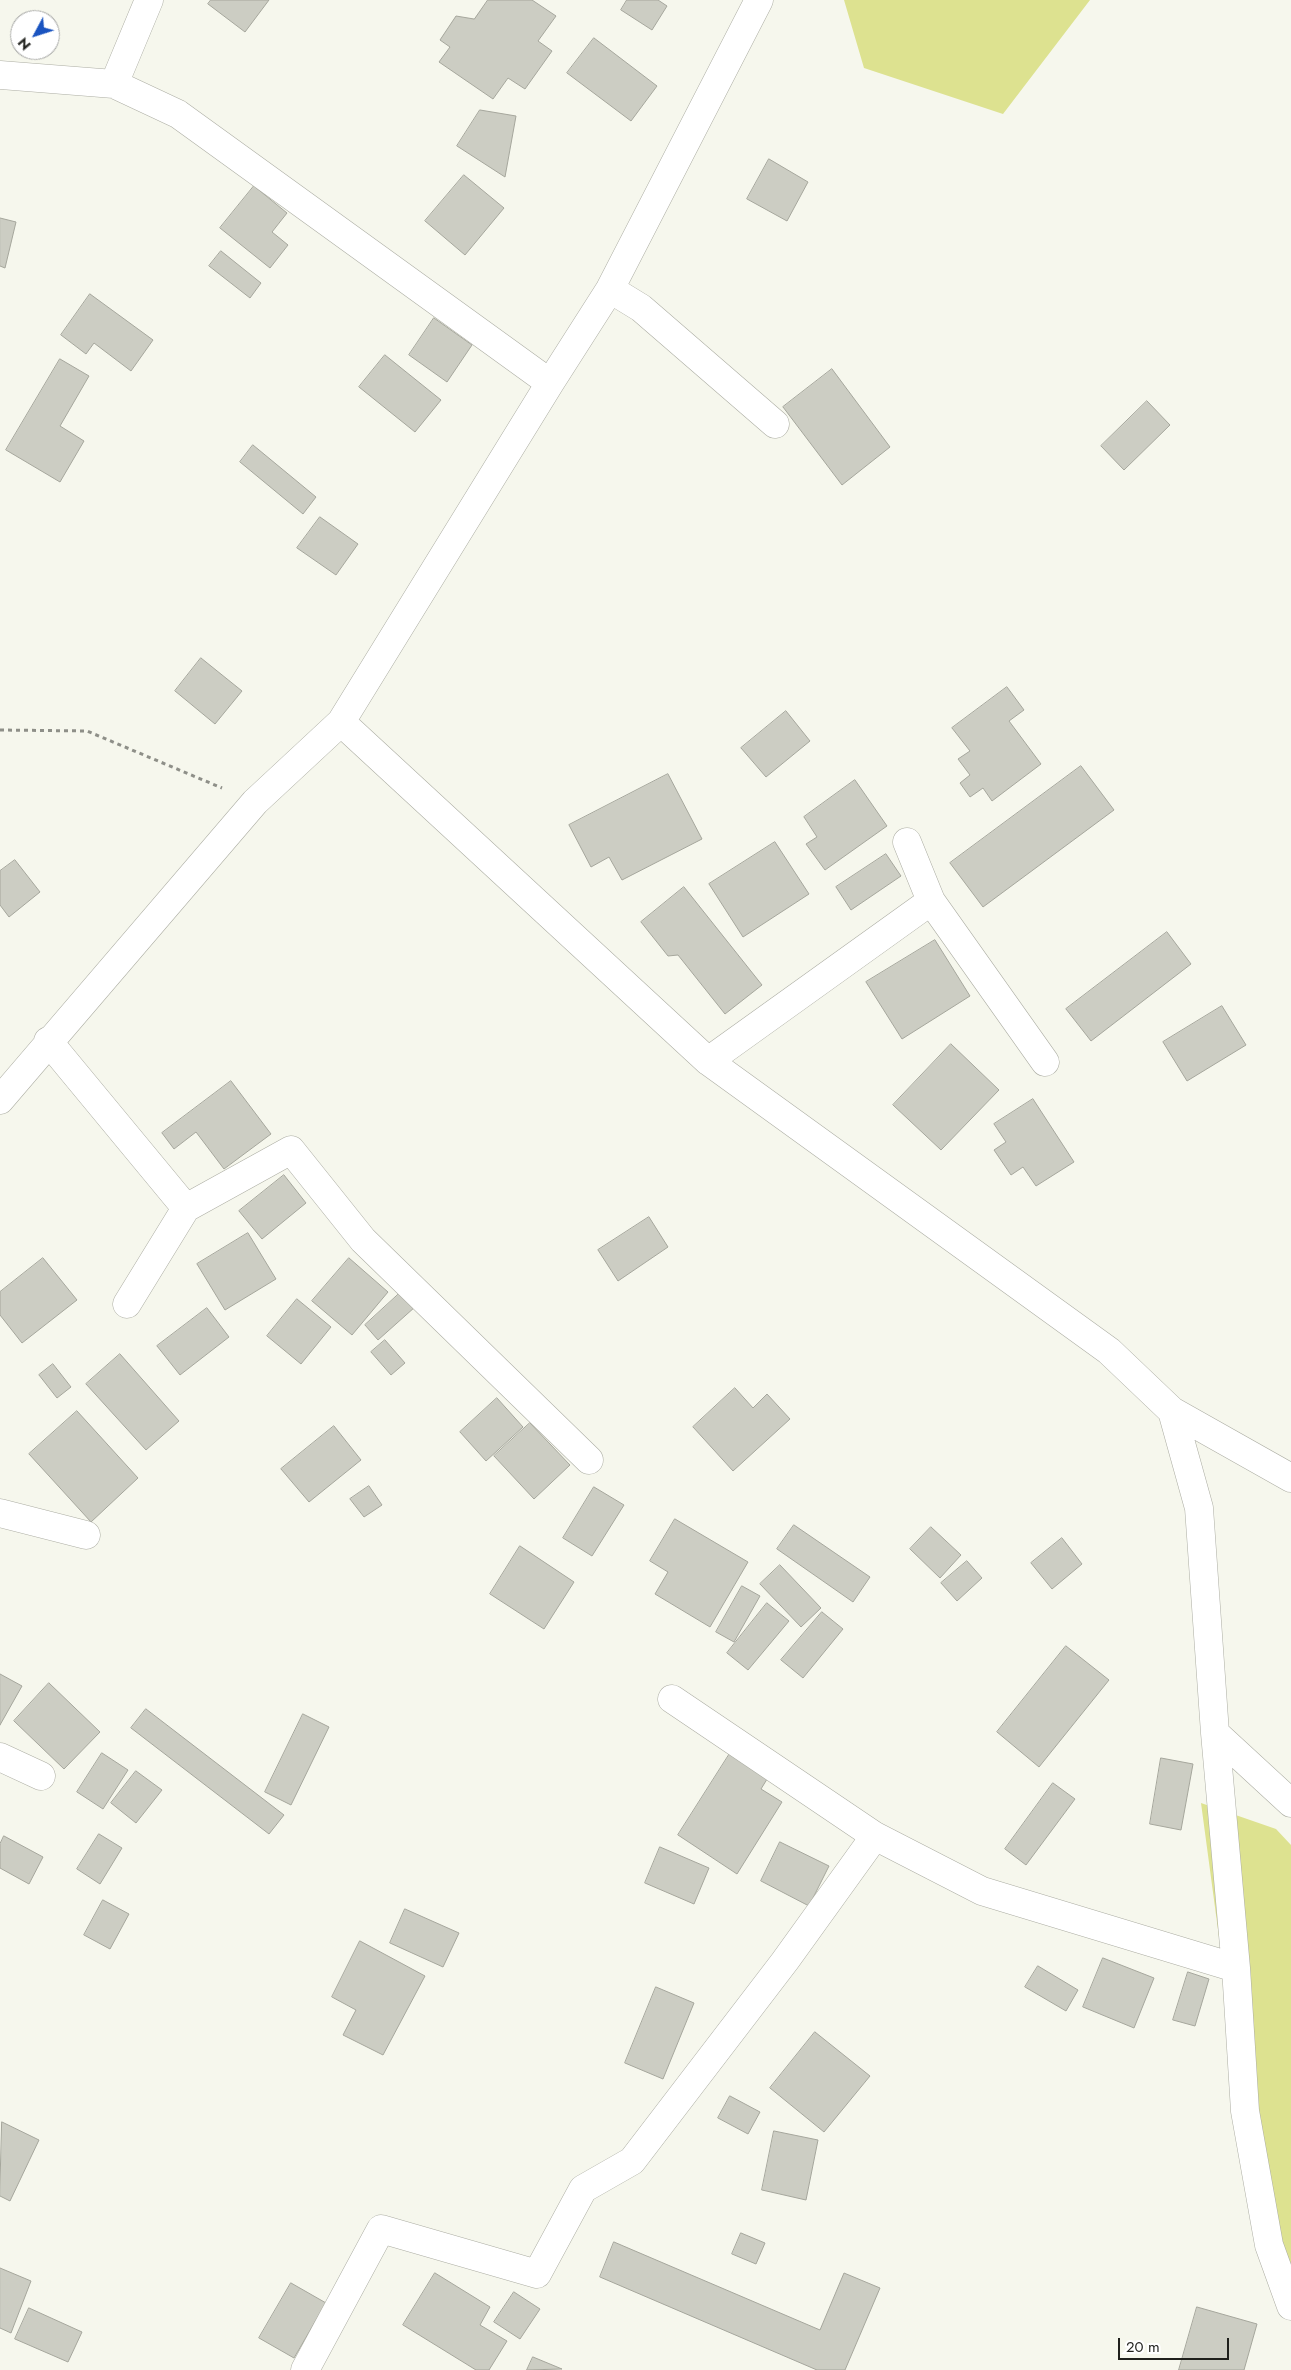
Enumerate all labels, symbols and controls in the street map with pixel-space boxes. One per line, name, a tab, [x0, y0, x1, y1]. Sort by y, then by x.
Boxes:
north arrow	[10, 10, 60, 60]
text: N	[13, 33, 36, 55]
scale bar	[1121, 2328, 1232, 2360]
text: 20 m	[1126, 2336, 1160, 2358]

